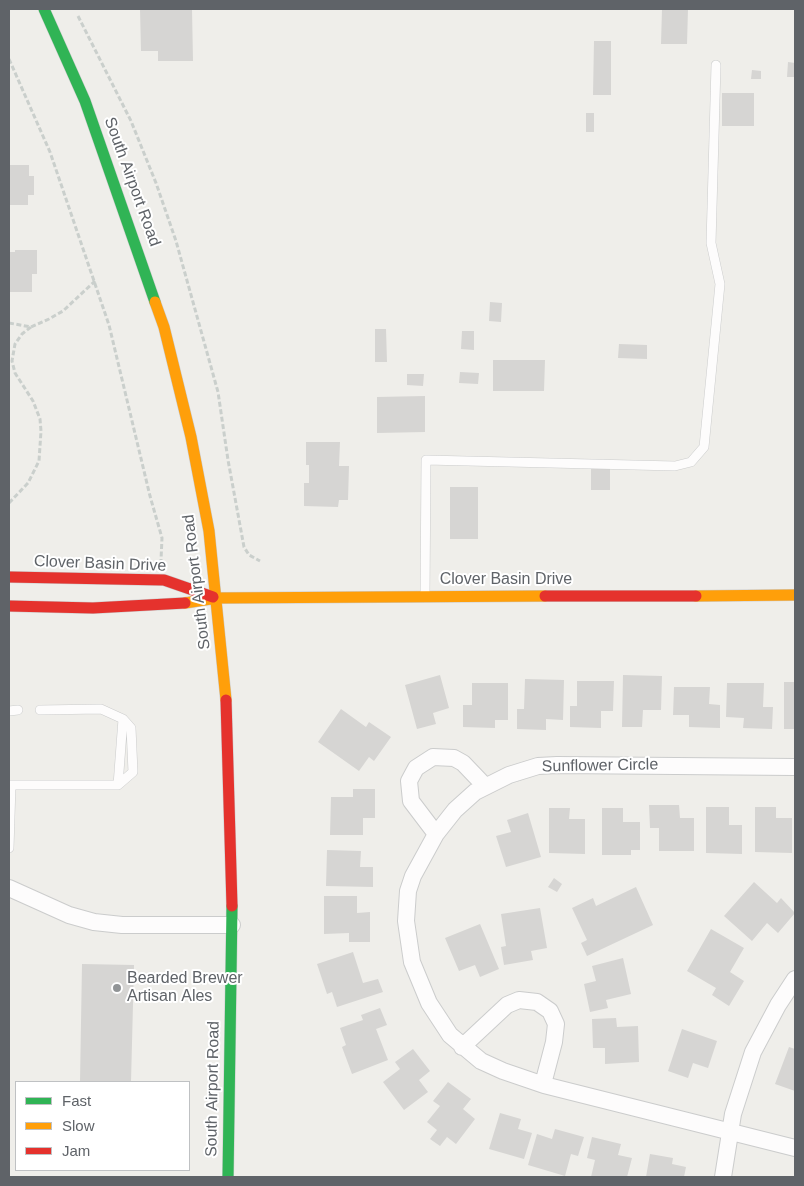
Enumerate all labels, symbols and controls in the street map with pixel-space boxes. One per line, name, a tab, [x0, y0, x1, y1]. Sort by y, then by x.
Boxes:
street label: South Airport Road	[100, 115, 164, 249]
street label: South Airport Road	[179, 513, 215, 651]
street label: Clover Basin Drive	[33, 552, 167, 576]
street label: Clover Basin Drive	[440, 570, 572, 590]
street label: Sunflower Circle	[542, 755, 658, 777]
place label: Bearded Brewer Artisan Ales	[127, 969, 243, 1007]
marker: Bearded Brewer Artisan Ales	[111, 982, 123, 994]
street label: South Airport Road	[202, 1021, 224, 1157]
legend	[15, 1081, 190, 1171]
text: Fast	[62, 1092, 91, 1109]
text: Slow	[62, 1117, 95, 1134]
text: Jam	[62, 1142, 90, 1159]

